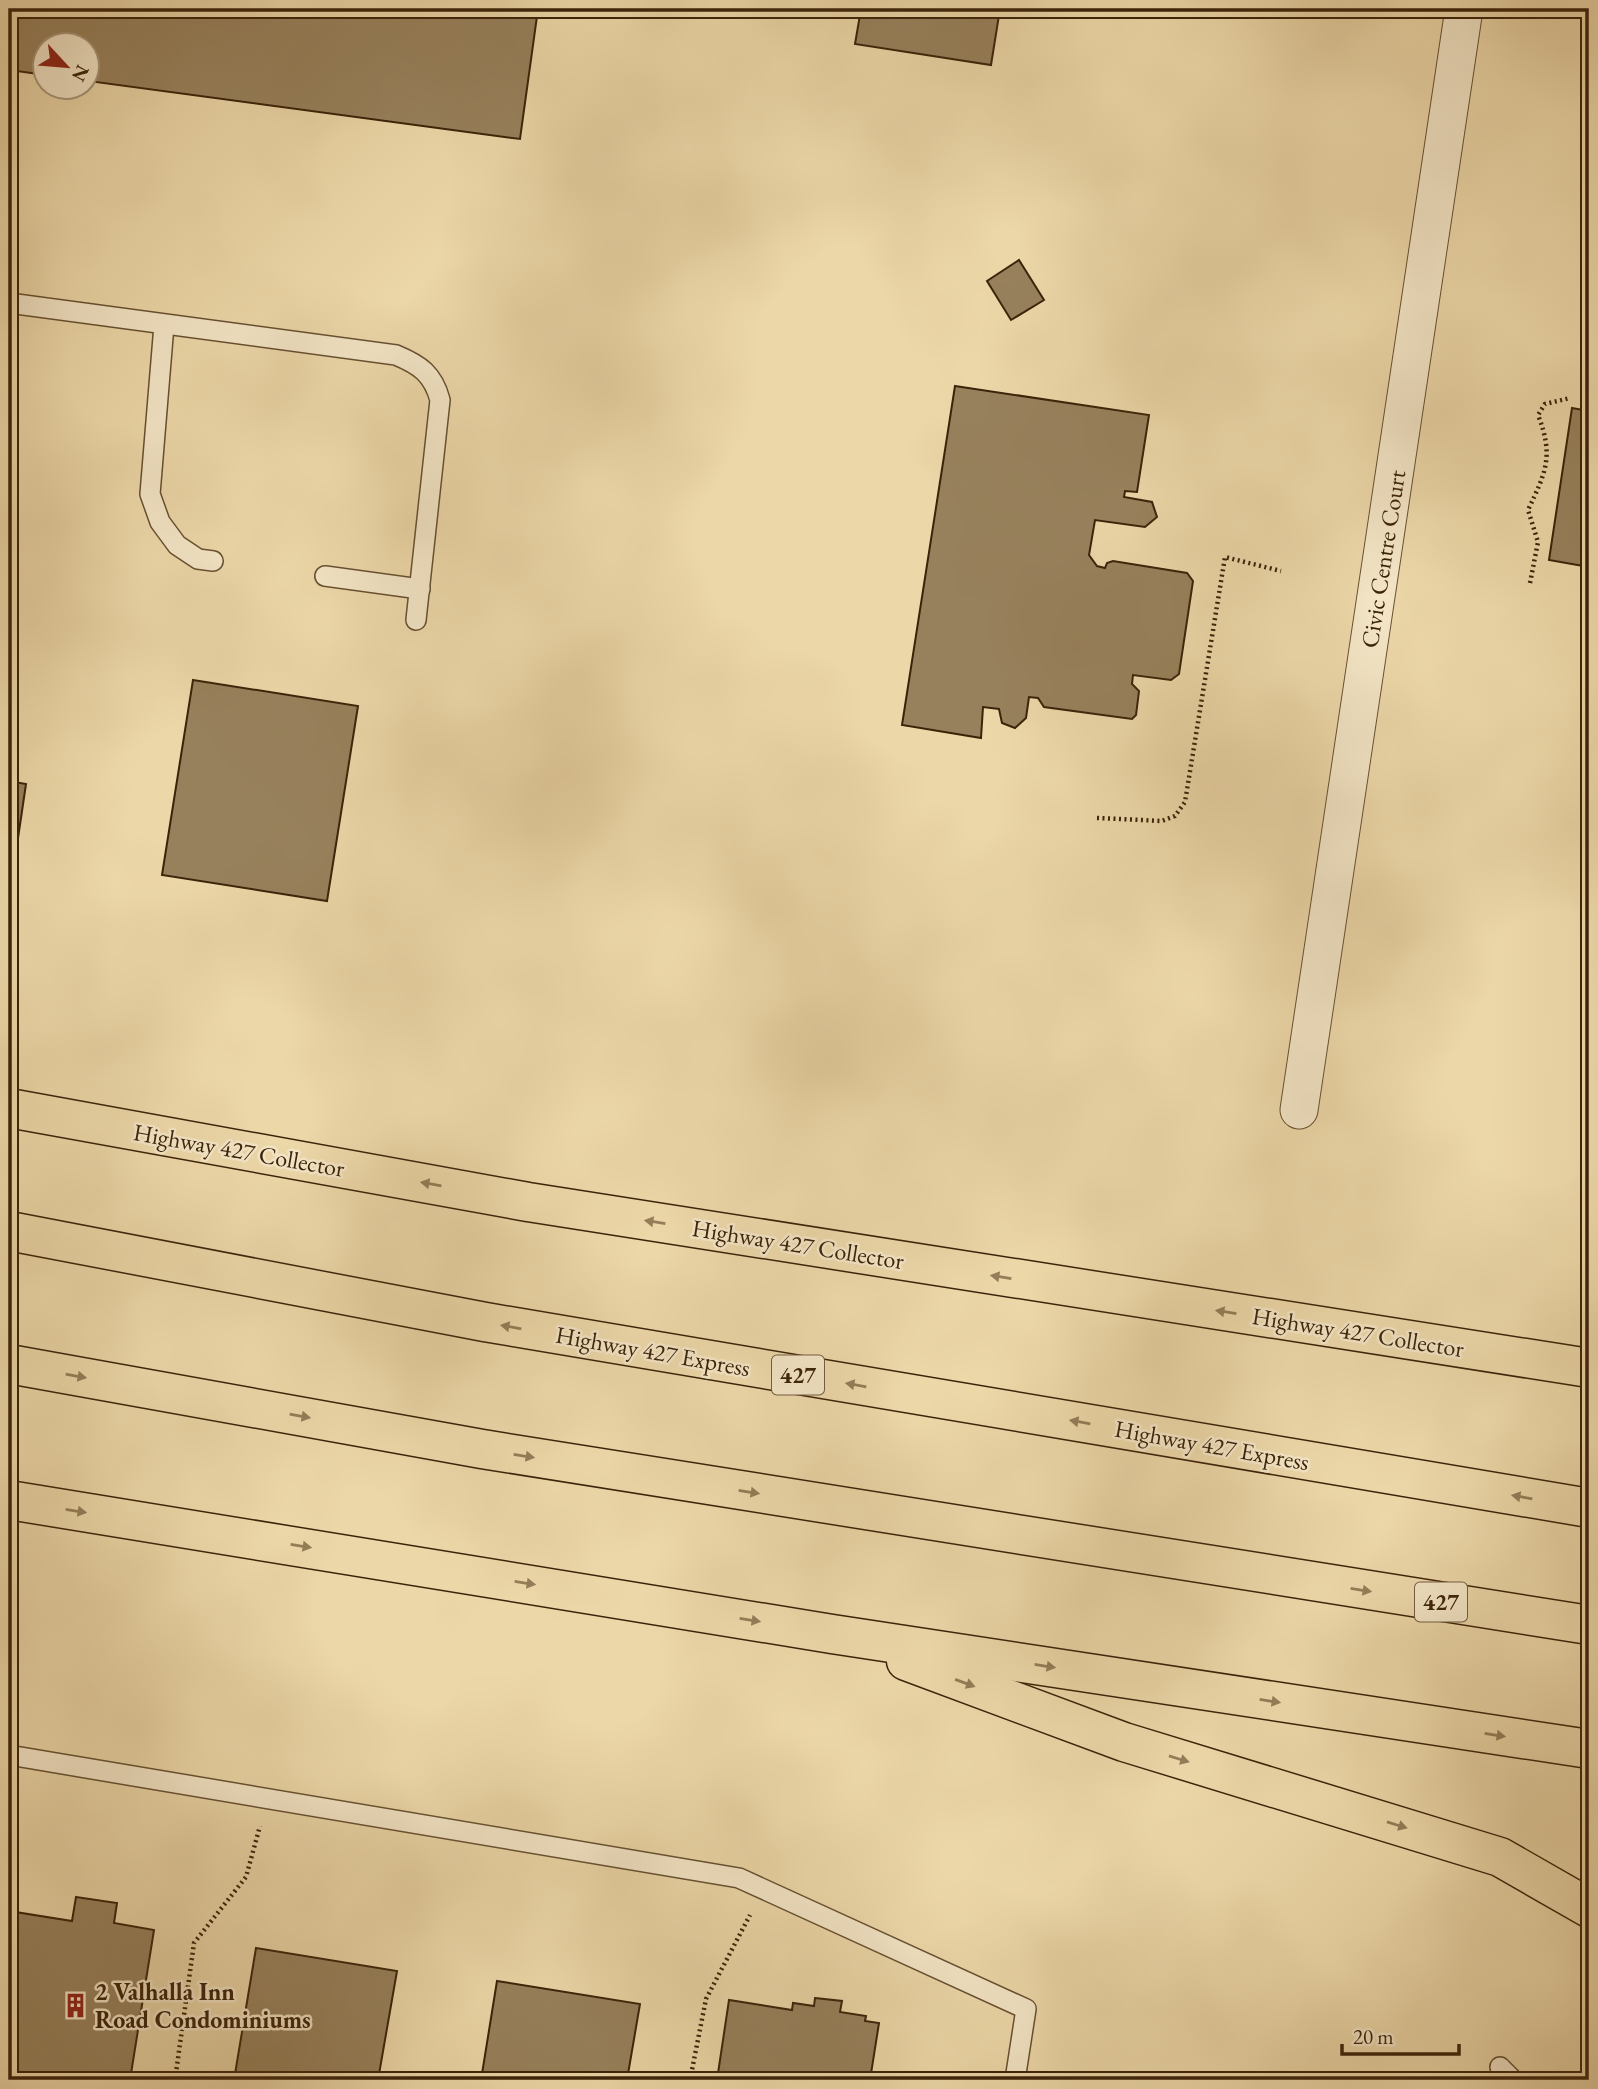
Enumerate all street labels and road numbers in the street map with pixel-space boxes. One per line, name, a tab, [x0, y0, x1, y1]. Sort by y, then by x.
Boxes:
street label: Civic Centre Court	[1354, 467, 1412, 650]
street label: Highway 427 Collector	[131, 1116, 347, 1184]
street label: Highway 427 Collector	[690, 1212, 906, 1276]
street label: Highway 427 Collector	[1250, 1300, 1466, 1364]
street label: Highway 427 Express	[553, 1319, 753, 1383]
road number: 427	[772, 1356, 824, 1394]
street label: Highway 427 Express	[1112, 1413, 1312, 1477]
road number: 427	[1415, 1582, 1467, 1622]

